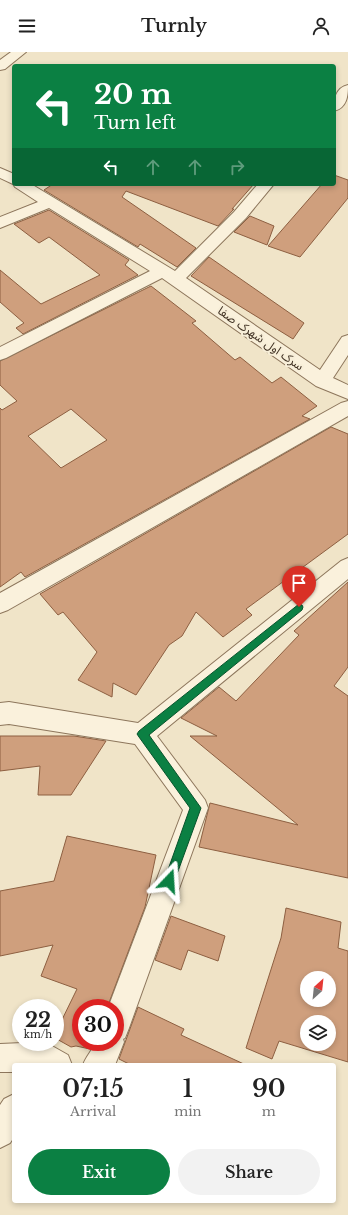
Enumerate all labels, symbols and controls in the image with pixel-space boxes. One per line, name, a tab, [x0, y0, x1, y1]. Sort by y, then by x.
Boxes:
icon: menu	[16, 15, 38, 37]
text: Turnly	[141, 15, 207, 37]
icon: person	[310, 15, 332, 37]
text: 20 m	[94, 77, 172, 112]
icon: left	[28, 80, 80, 132]
text: Turn left	[94, 112, 176, 134]
icon: left	[100, 156, 122, 178]
icon: ahead	[142, 156, 164, 178]
icon: ahead	[184, 156, 206, 178]
icon: right	[226, 156, 248, 178]
street label: سرک اول شهرک صفا	[215, 303, 307, 373]
pin	[282, 566, 316, 607]
icon: arrive	[288, 572, 310, 594]
position arrow	[148, 860, 190, 902]
north arrow	[300, 971, 336, 1007]
map controls	[300, 971, 336, 1051]
speed limit sign: 30	[72, 999, 124, 1051]
text: 22	[25, 1008, 51, 1032]
button: layers	[300, 1015, 336, 1051]
text: km/h	[24, 1028, 52, 1041]
text: 07:15	[62, 1074, 124, 1103]
text: 1	[183, 1074, 193, 1103]
text: 90	[252, 1074, 286, 1103]
text: Arrival	[70, 1103, 116, 1120]
text: min	[174, 1103, 202, 1120]
text: m	[262, 1103, 276, 1120]
button: Exit	[28, 1149, 170, 1195]
button: Share	[178, 1149, 320, 1195]

